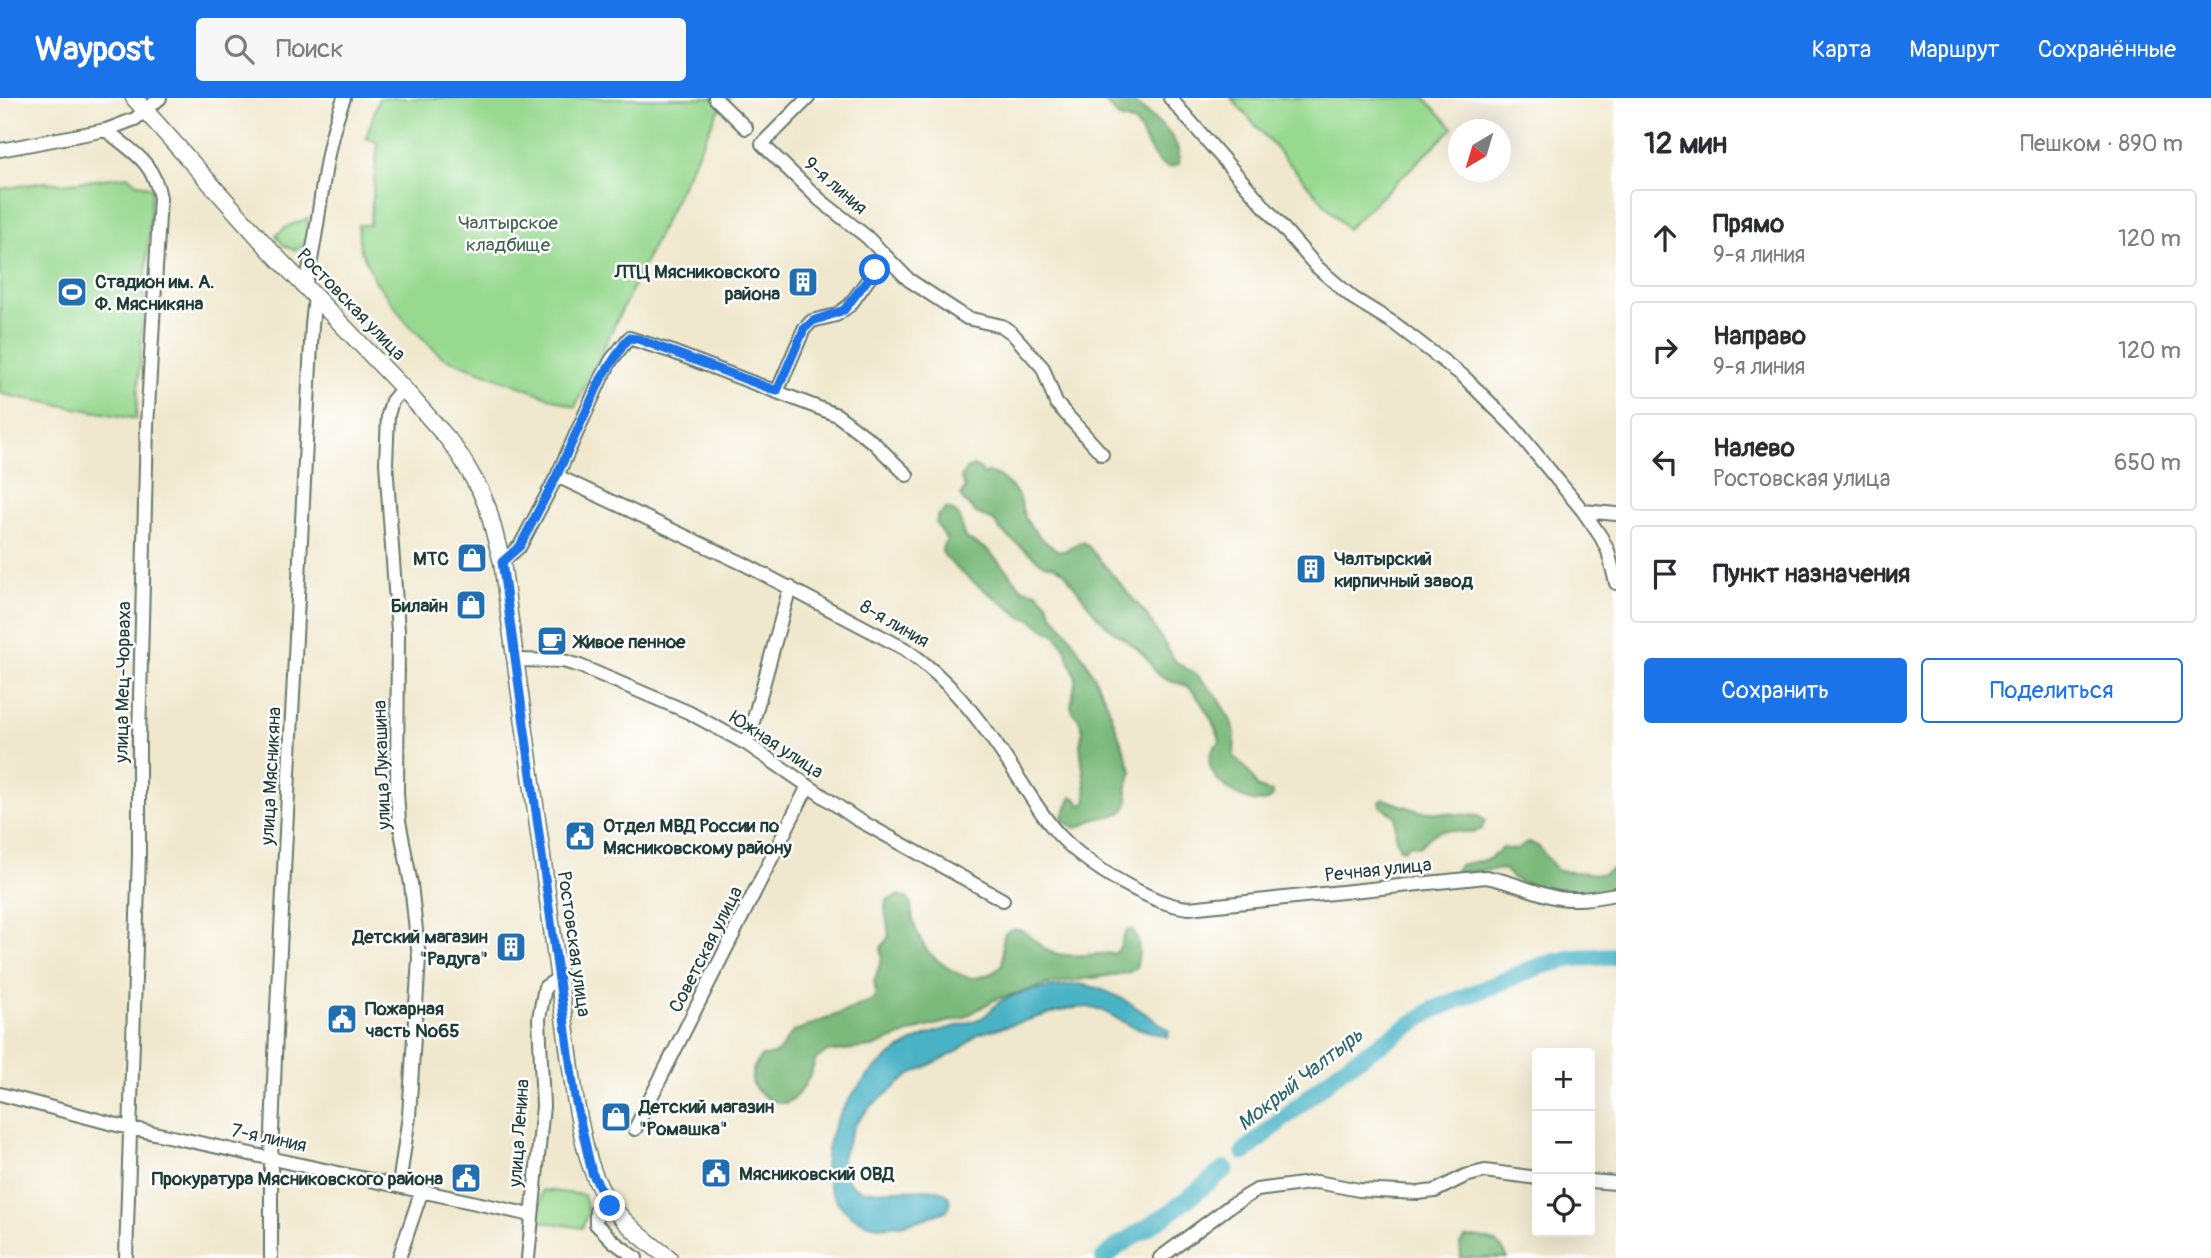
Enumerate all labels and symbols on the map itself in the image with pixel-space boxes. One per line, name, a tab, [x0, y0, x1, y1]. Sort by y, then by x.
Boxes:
north arrow	[1448, 119, 1511, 182]
street label: 9-я линия	[799, 152, 872, 220]
park label: Чалтырское кладбище	[458, 211, 559, 257]
street label: Ростовская улица	[292, 244, 411, 366]
route start	[859, 254, 890, 285]
place label: ЛТЦ Мясниковского района	[614, 260, 781, 306]
building icon: ЛТЦ Мясниковского района	[786, 265, 820, 299]
place label: Стадион им. А. Ф. Мясникяна	[94, 270, 215, 316]
sports icon: Стадион им. А. Ф. Мясникяна	[55, 275, 89, 309]
shop icon: МТС	[455, 541, 489, 575]
place label: МТС	[413, 547, 449, 571]
place label: Чалтырский кирпичный завод	[1334, 547, 1473, 593]
building icon: Чалтырский кирпичный завод	[1294, 552, 1328, 586]
shop icon: Билайн	[454, 588, 488, 622]
place label: Билайн	[391, 594, 448, 618]
street label: 8-я линия	[856, 594, 933, 653]
street label: улица Мец-Чорваха	[110, 601, 136, 764]
cafe icon: Живое пенное	[535, 624, 569, 658]
place label: Живое пенное	[572, 630, 686, 654]
street label: улица Лукашина	[368, 700, 396, 831]
street label: улица Мясникяна	[255, 706, 287, 847]
street label: Южная улица	[725, 706, 828, 784]
place label: Отдел МВД России по Мясниковскому району	[603, 814, 793, 860]
public building icon: Отдел МВД России по Мясниковскому району	[563, 819, 597, 853]
street label: Речная улица	[1324, 852, 1433, 888]
street label: Ростовская улица	[552, 870, 596, 1019]
street label: Советская улица	[664, 882, 748, 1017]
place label: Детский магазин "Радуга"	[352, 925, 488, 971]
building icon: Детский магазин "Радуга"	[494, 930, 528, 964]
place label: Пожарная часть №65	[365, 997, 460, 1043]
public building icon: Пожарная часть №65	[325, 1002, 359, 1036]
water label: Мокрый Чалтырь	[1232, 1022, 1369, 1137]
street label: улица Ленина	[503, 1078, 535, 1189]
place label: Детский магазин "Ромашка"	[638, 1095, 774, 1141]
shop icon: Детский магазин "Ромашка"	[599, 1100, 633, 1134]
street label: 7-я линия	[229, 1118, 309, 1158]
public building icon: Мясниковский ОВД	[699, 1156, 733, 1190]
public building icon: Прокуратура Мясниковского района	[449, 1161, 483, 1195]
place label: Мясниковский ОВД	[739, 1162, 895, 1186]
place label: Прокуратура Мясниковского района	[152, 1167, 443, 1191]
route end	[594, 1190, 625, 1221]

